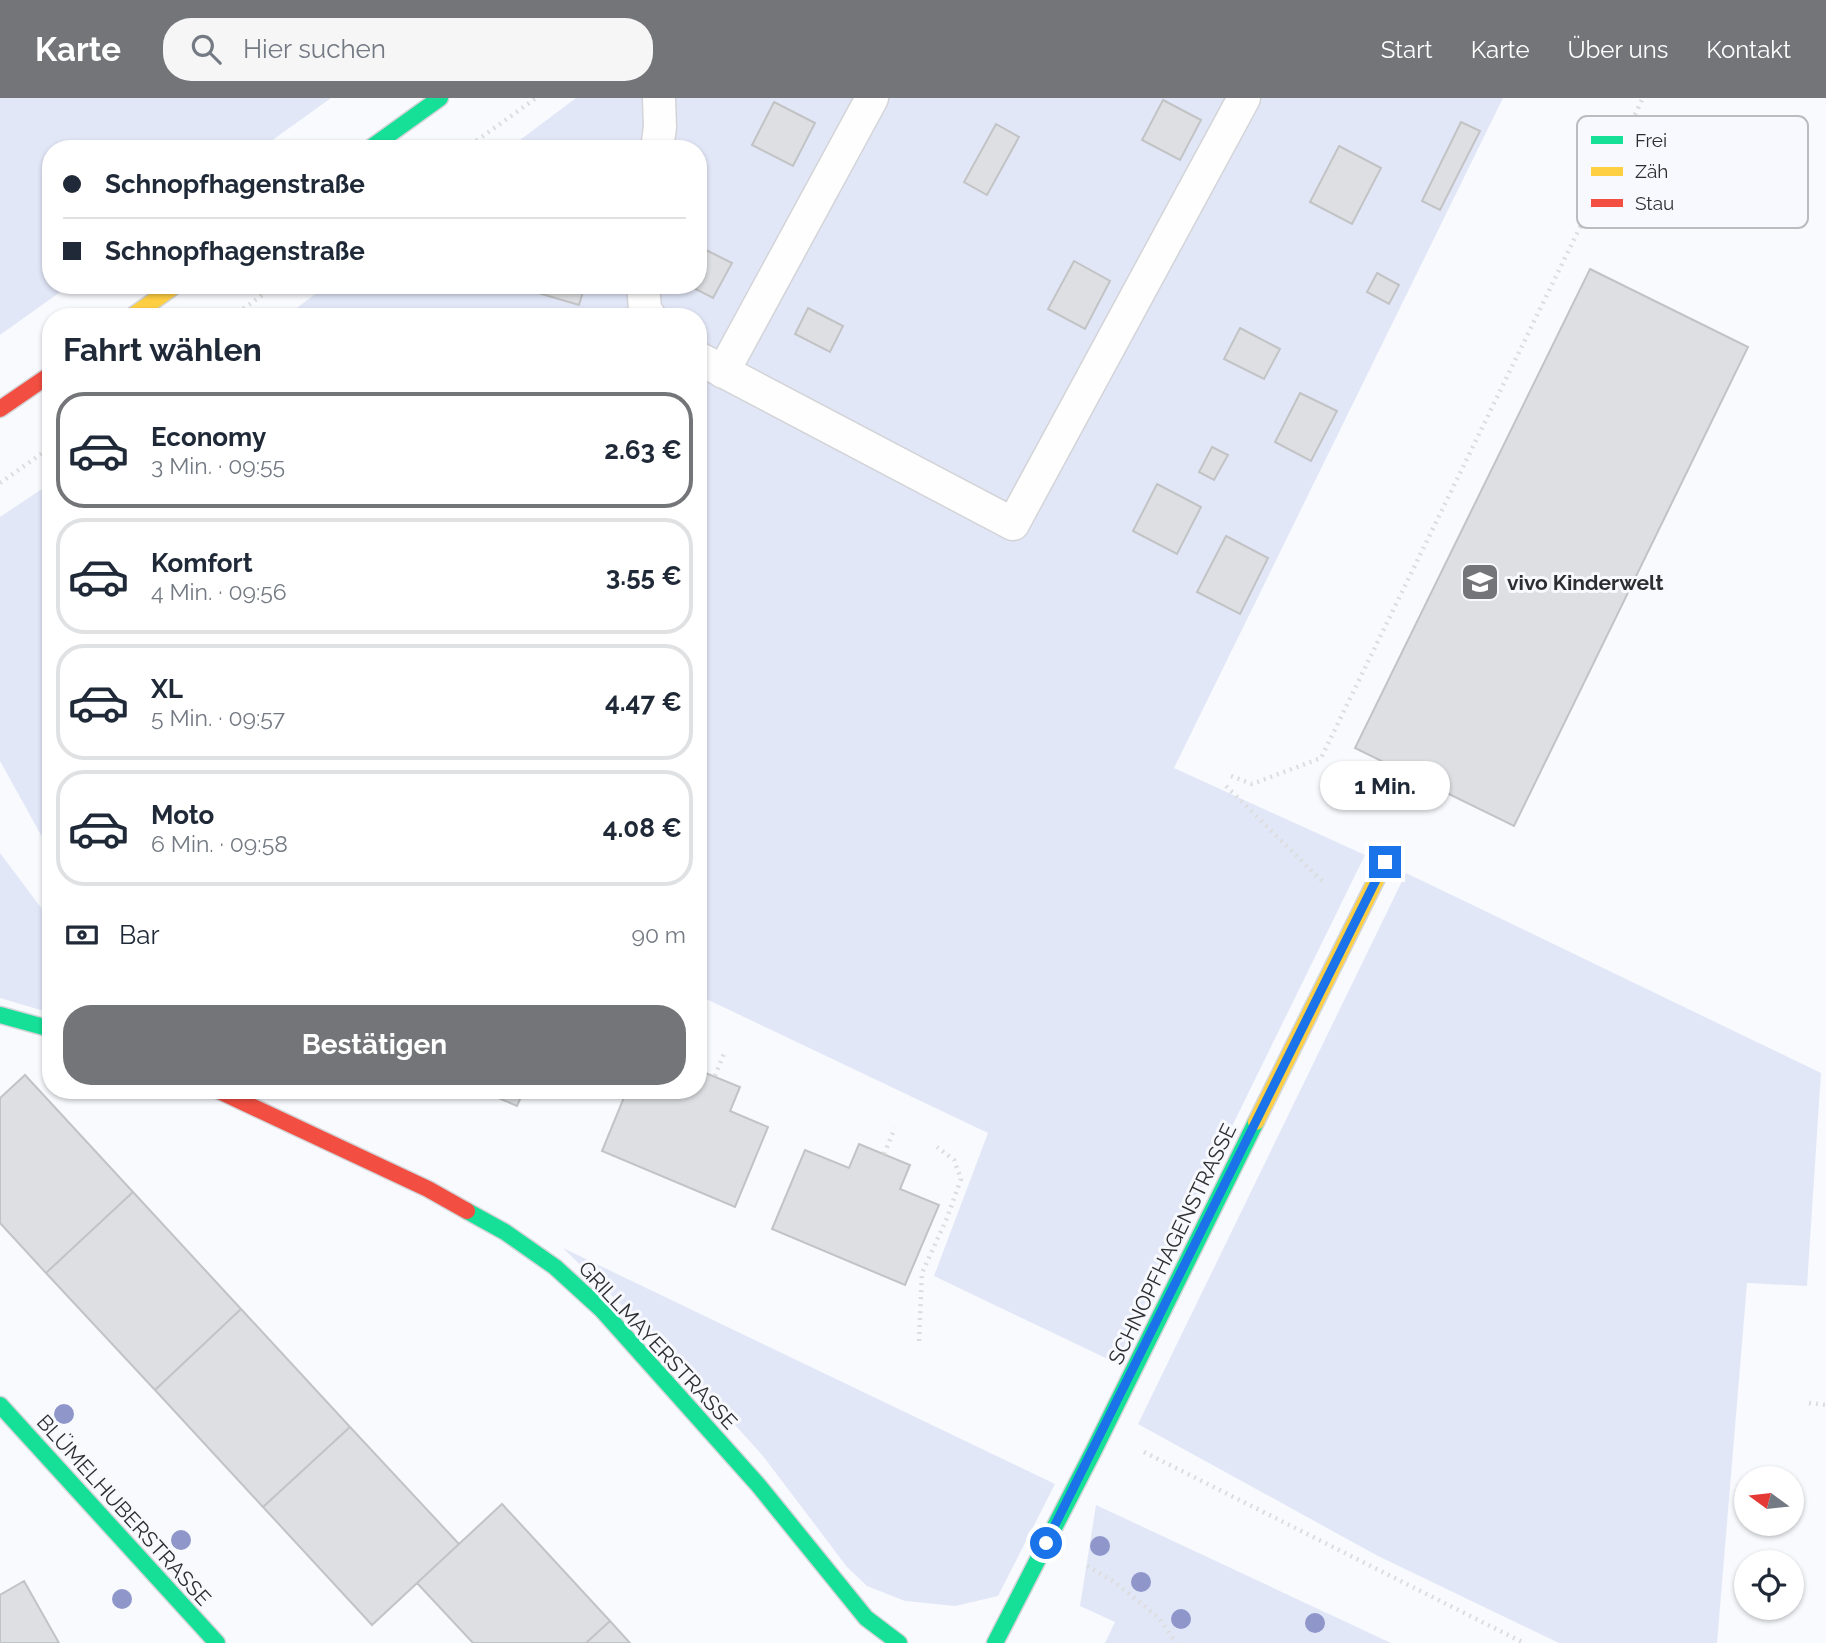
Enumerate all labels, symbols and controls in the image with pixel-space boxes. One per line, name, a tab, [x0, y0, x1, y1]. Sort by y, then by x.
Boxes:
search box	[163, 18, 653, 81]
text: Karte	[35, 30, 121, 69]
icon: search	[187, 30, 225, 68]
text: Hier suchen	[243, 34, 386, 64]
text: Start	[1381, 35, 1433, 64]
text: Karte	[1471, 35, 1530, 64]
text: Über uns	[1568, 35, 1668, 64]
text: Kontakt	[1706, 35, 1791, 64]
legend	[1577, 116, 1808, 228]
text: Frei	[1635, 129, 1667, 151]
text: Zäh	[1635, 160, 1668, 182]
text: Schnopfhagenstraße	[105, 169, 365, 199]
text: Stau	[1635, 192, 1674, 214]
text: Schnopfhagenstraße	[105, 236, 365, 266]
text: Fahrt wählen	[63, 331, 262, 368]
icon: car	[67, 419, 130, 482]
text: Economy	[151, 422, 266, 452]
text: 2.63 €	[604, 435, 682, 465]
text: 3 Min. · 09:55	[151, 452, 285, 479]
icon: car	[67, 545, 130, 608]
text: Komfort	[151, 548, 253, 578]
text: 3.55 €	[606, 561, 682, 591]
school or university icon: vivo Kinderwelt	[1459, 561, 1501, 603]
place label: vivo Kinderwelt	[1507, 570, 1664, 595]
text: 4 Min. · 09:56	[151, 578, 287, 605]
icon: car	[67, 671, 130, 734]
text: XL	[151, 674, 183, 704]
text: 4.47 €	[605, 687, 682, 717]
text: 5 Min. · 09:57	[151, 704, 285, 731]
callout: 1 Min.	[1320, 760, 1450, 810]
text: 1 Min.	[1354, 772, 1416, 799]
icon: car	[67, 797, 130, 860]
text: Moto	[151, 800, 214, 830]
text: 4.08 €	[603, 813, 682, 843]
text: 6 Min. · 09:58	[151, 830, 288, 857]
route end	[1369, 846, 1401, 878]
icon: cash	[63, 916, 101, 954]
text: Bar	[119, 920, 160, 950]
text: 90 m	[631, 921, 686, 948]
button: Bestätigen	[63, 1005, 686, 1085]
street label: SCHNOPFHAGENSTRASSE	[1103, 1120, 1241, 1368]
street label: GRILLMAYERSTRASSE	[573, 1256, 743, 1434]
street label: BLÜMELHUBERSTRASSE	[32, 1409, 216, 1611]
north arrow	[1734, 1466, 1804, 1536]
map controls	[1734, 1466, 1804, 1620]
route start	[1030, 1527, 1062, 1559]
button: locate	[1734, 1550, 1804, 1620]

